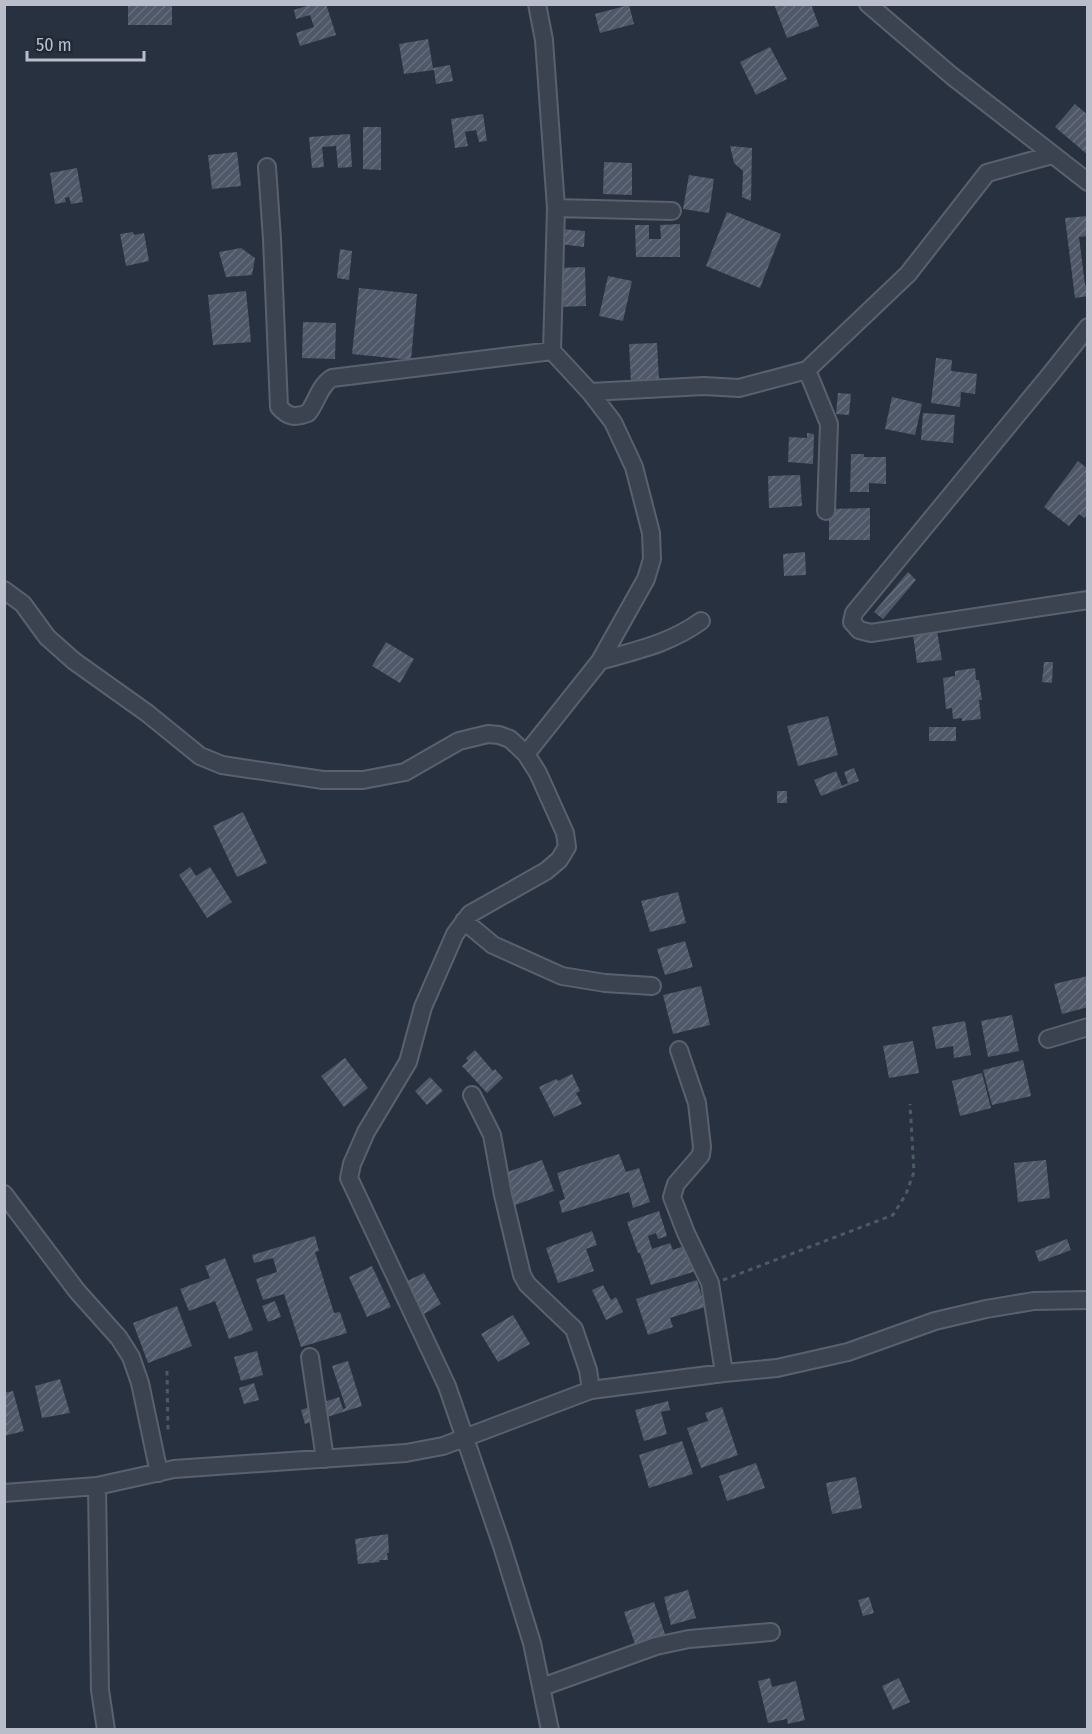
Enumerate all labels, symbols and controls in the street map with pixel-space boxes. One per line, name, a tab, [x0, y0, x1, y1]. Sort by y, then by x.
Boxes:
scale bar	[27, 24, 144, 62]
text: 50 m	[36, 34, 72, 56]

